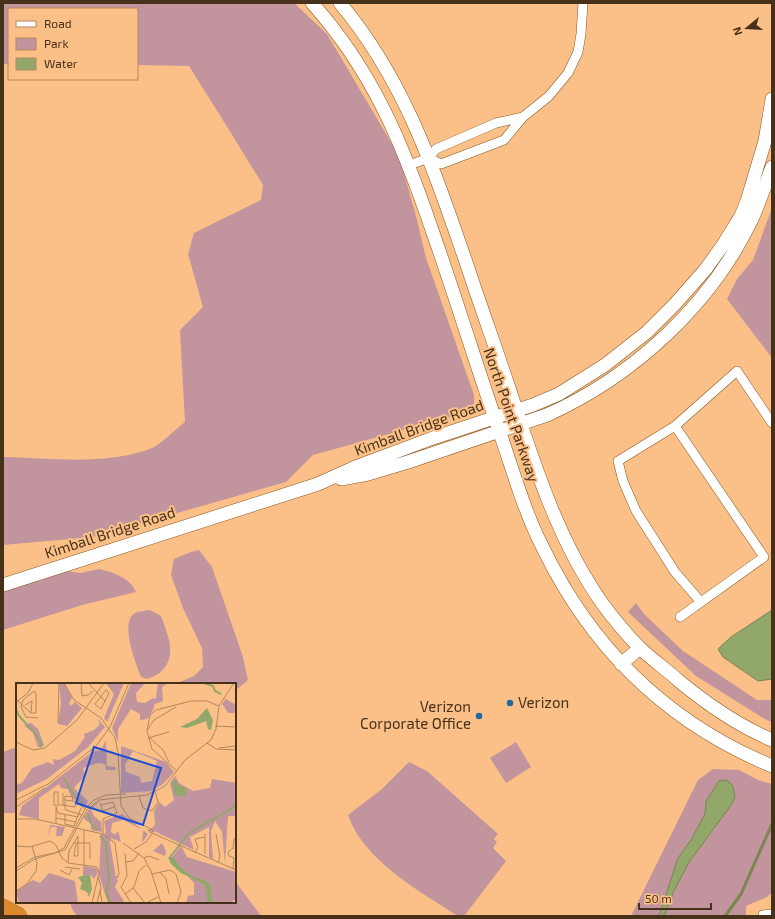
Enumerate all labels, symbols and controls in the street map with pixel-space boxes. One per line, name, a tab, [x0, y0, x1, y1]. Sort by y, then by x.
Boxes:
legend	[8, 8, 138, 80]
north arrow	[727, 8, 767, 48]
text: Road	[44, 16, 72, 30]
text: N	[730, 25, 744, 37]
text: Park	[44, 36, 69, 50]
text: Water	[44, 56, 78, 70]
street label: North Point Parkway	[481, 345, 543, 484]
street label: Kimball Bridge Road	[352, 395, 486, 459]
street label: Kimball Bridge Road	[42, 502, 177, 562]
inset map	[16, 683, 236, 903]
place label: Verizon	[518, 693, 569, 711]
place label: Verizon Corporate Office	[360, 697, 471, 732]
marker: Verizon	[505, 698, 515, 708]
marker: Verizon Corporate Office	[474, 711, 484, 721]
scale bar	[639, 885, 711, 911]
text: 50 m	[645, 891, 672, 905]

